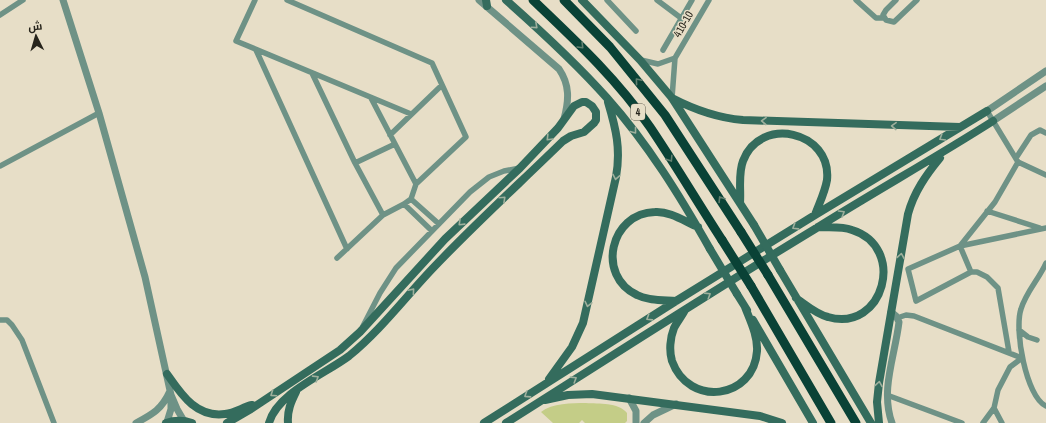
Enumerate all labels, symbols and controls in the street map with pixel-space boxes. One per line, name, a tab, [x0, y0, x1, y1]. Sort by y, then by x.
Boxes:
street label: 410-10	[670, 8, 696, 40]
north arrow	[16, 16, 56, 56]
text: ش	[27, 18, 43, 34]
one-way arrow	[530, 21, 538, 29]
one-way arrow	[576, 41, 584, 49]
one-way arrow	[636, 78, 643, 86]
road number: 4	[631, 104, 645, 120]
one-way arrow	[761, 117, 767, 125]
one-way arrow	[891, 121, 897, 130]
one-way arrow	[629, 126, 636, 133]
one-way arrow	[546, 133, 554, 141]
one-way arrow	[939, 134, 946, 141]
one-way arrow	[665, 155, 673, 162]
one-way arrow	[612, 174, 620, 180]
one-way arrow	[498, 196, 506, 204]
one-way arrow	[718, 196, 725, 203]
one-way arrow	[838, 210, 846, 217]
one-way arrow	[459, 218, 466, 225]
one-way arrow	[792, 223, 799, 230]
one-way arrow	[896, 253, 905, 259]
one-way arrow	[407, 288, 414, 296]
one-way arrow	[704, 292, 711, 300]
one-way arrow	[584, 300, 593, 307]
one-way arrow	[646, 313, 653, 321]
one-way arrow	[312, 375, 319, 383]
one-way arrow	[570, 376, 577, 384]
one-way arrow	[874, 381, 883, 387]
one-way arrow	[270, 389, 277, 397]
one-way arrow	[524, 391, 531, 398]

